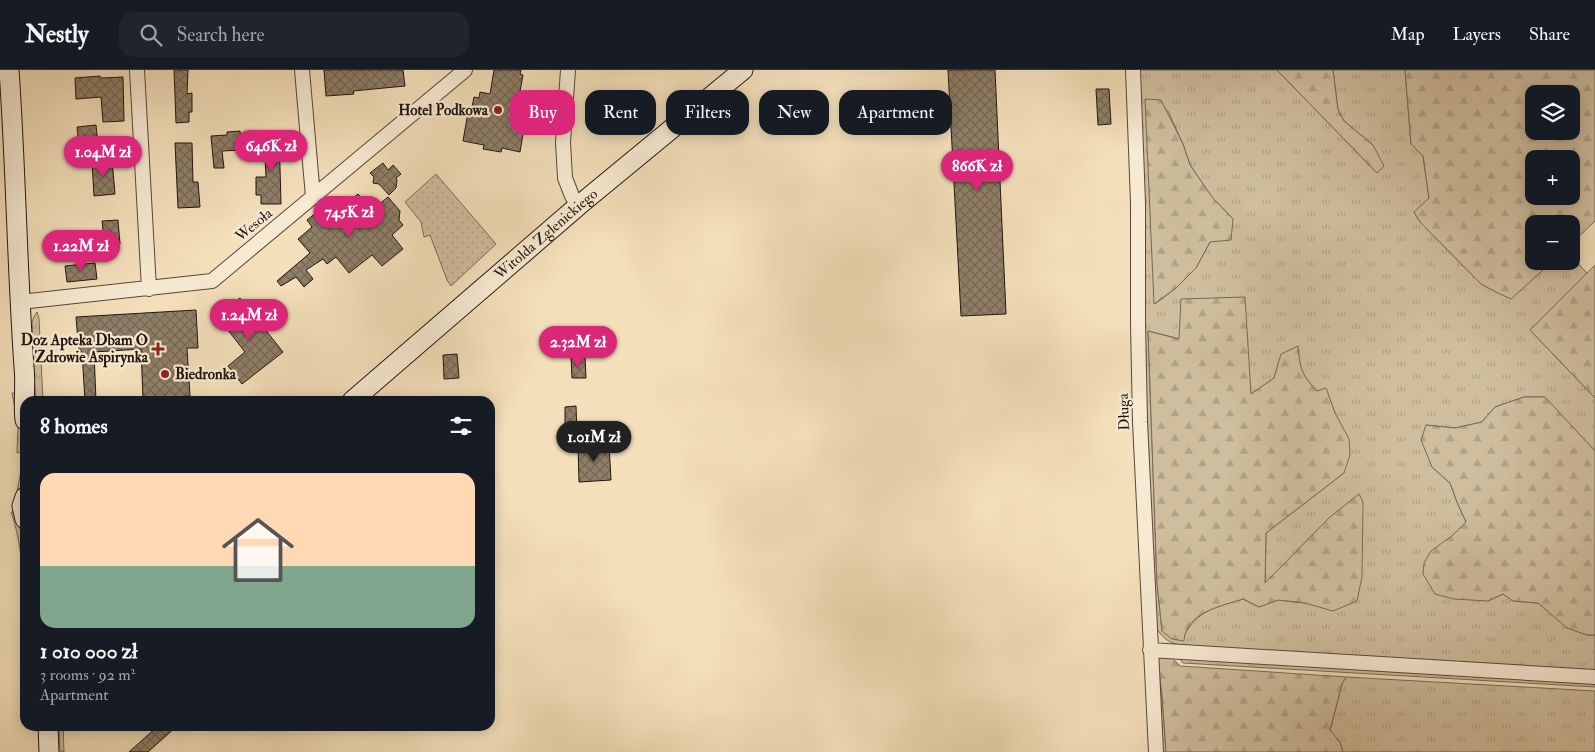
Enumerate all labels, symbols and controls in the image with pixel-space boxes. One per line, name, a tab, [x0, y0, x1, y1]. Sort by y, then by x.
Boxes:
search box	[119, 12, 469, 57]
text: Nestly	[25, 19, 89, 50]
icon: search	[137, 21, 165, 49]
text: Search here	[177, 23, 264, 47]
text: Map	[1391, 23, 1425, 46]
text: Layers	[1453, 23, 1501, 46]
text: Share	[1529, 23, 1570, 46]
map controls	[1525, 85, 1580, 270]
button: layers	[1525, 85, 1580, 140]
chip: Buy	[510, 90, 575, 135]
chip: Rent	[585, 90, 656, 135]
chip: Filters	[666, 90, 749, 135]
chip: New	[759, 90, 829, 135]
chip: Apartment	[839, 90, 952, 135]
place label: Hotel Podkowa	[398, 101, 489, 120]
marker: Hotel Podkowa	[492, 104, 504, 116]
pin: 646K zł	[225, 129, 317, 172]
pin: 1.04M zł	[51, 136, 155, 178]
text: 646K zł	[245, 136, 297, 156]
text: 1.04M zł	[75, 142, 131, 162]
pin: 866K zł	[931, 150, 1023, 192]
button: +	[1525, 150, 1580, 205]
text: 866K zł	[952, 156, 1002, 176]
street label: Witolda Zglenickiego	[490, 184, 601, 284]
pin: 745K zł	[303, 196, 395, 238]
text: 745K zł	[325, 202, 373, 222]
street label: Wesoła	[231, 204, 277, 247]
button: −	[1525, 215, 1580, 270]
pin: 1.22M zł	[29, 230, 133, 272]
text: 1.22M zł	[53, 236, 109, 256]
pin: 1.24M zł	[197, 298, 301, 341]
text: 1.24M zł	[221, 305, 277, 325]
pin: 2.32M zł	[526, 326, 630, 368]
place label: Doz Apteka Dbam O Zdrowie Aspirynka	[21, 331, 149, 368]
text: 2.32M zł	[550, 332, 606, 352]
marker: Doz Apteka Dbam O Zdrowie Aspirynka	[152, 343, 164, 355]
place label: Biedronka	[175, 365, 237, 384]
marker: Biedronka	[159, 368, 171, 380]
street label: Długa	[1114, 392, 1134, 431]
icon: filters	[447, 412, 475, 440]
text: 8 homes	[40, 413, 108, 440]
pin: 1.01M zł	[542, 420, 646, 463]
text: 1.01M zł	[567, 427, 621, 447]
icon: home	[213, 505, 303, 595]
text: 1 010 000 zł	[40, 638, 137, 665]
text: 3 rooms · 92 m²	[40, 665, 135, 685]
text: Apartment	[40, 685, 108, 705]

